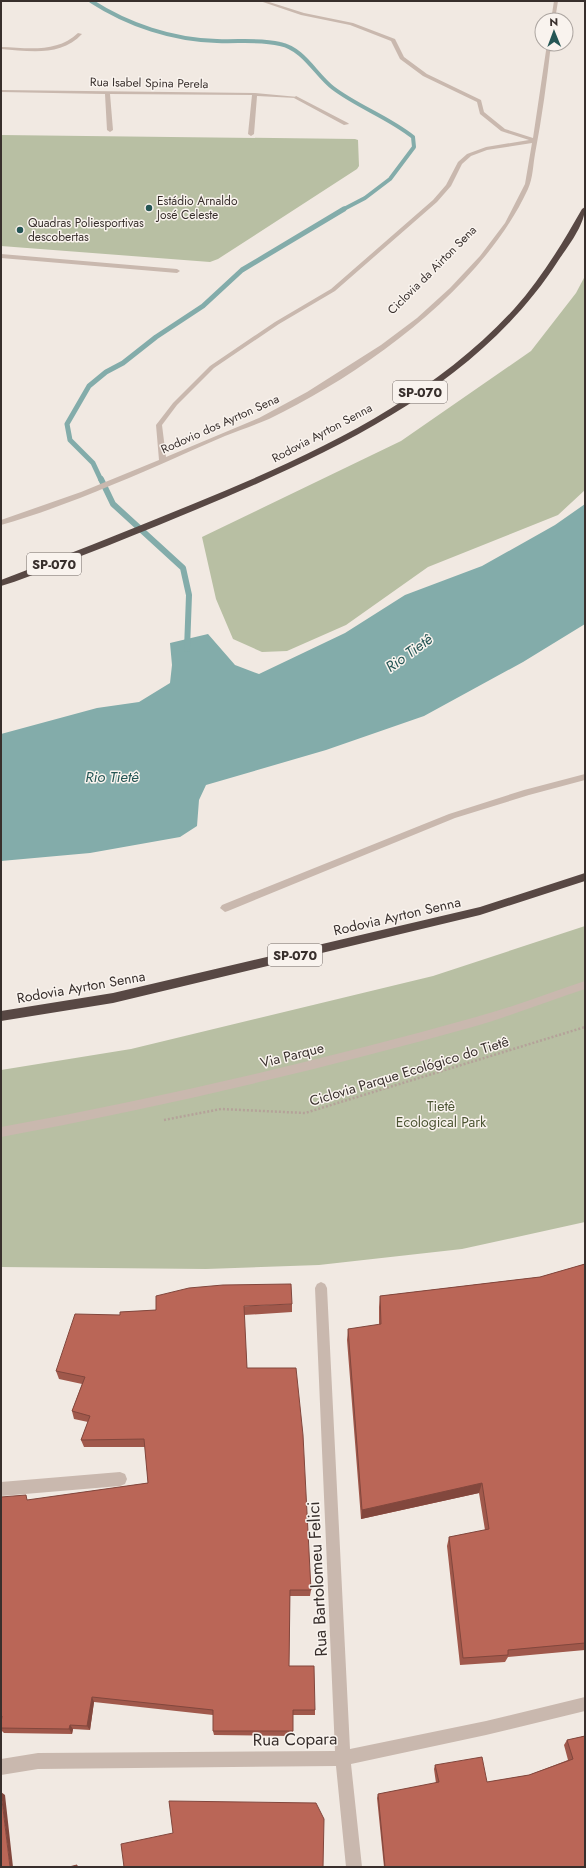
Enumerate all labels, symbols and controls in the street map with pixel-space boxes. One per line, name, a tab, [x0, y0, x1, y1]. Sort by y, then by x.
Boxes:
north arrow	[534, 12, 574, 52]
text: N	[549, 14, 558, 30]
street label: Rua Isabel Spina Perela	[90, 73, 209, 93]
place label: Estádio Arnaldo José Celeste	[155, 192, 238, 224]
marker: Estádio Arnaldo José Celeste	[144, 203, 154, 213]
place label: Quadras Poliesportivas descobertas	[28, 214, 144, 246]
street label: Ciclovia da Airton Sena	[383, 221, 481, 319]
marker: Quadras Poliesportivas descobertas	[15, 225, 25, 235]
road number: SP-070	[393, 381, 447, 403]
street label: Rodovio dos Ayrton Sena	[158, 390, 282, 458]
street label: Rodovia Ayrton Senna	[269, 399, 376, 467]
road number: SP-070	[27, 553, 81, 575]
water label: Rio Tietê	[381, 628, 437, 678]
water label: Rio Tietê	[85, 766, 139, 788]
street label: Rodovia Ayrton Senna	[331, 892, 463, 940]
road number: SP-070	[268, 944, 322, 966]
street label: Rodovia Ayrton Senna	[15, 966, 147, 1008]
street label: Ciclovia Parque Ecológico do Tietê	[307, 1031, 511, 1111]
street label: Via Parque	[258, 1037, 326, 1073]
park label: Tietê Ecological Park	[396, 1096, 487, 1132]
street label: Rua Bartolomeu Felici	[301, 1501, 333, 1657]
street label: Rua Copara	[253, 1726, 337, 1752]

